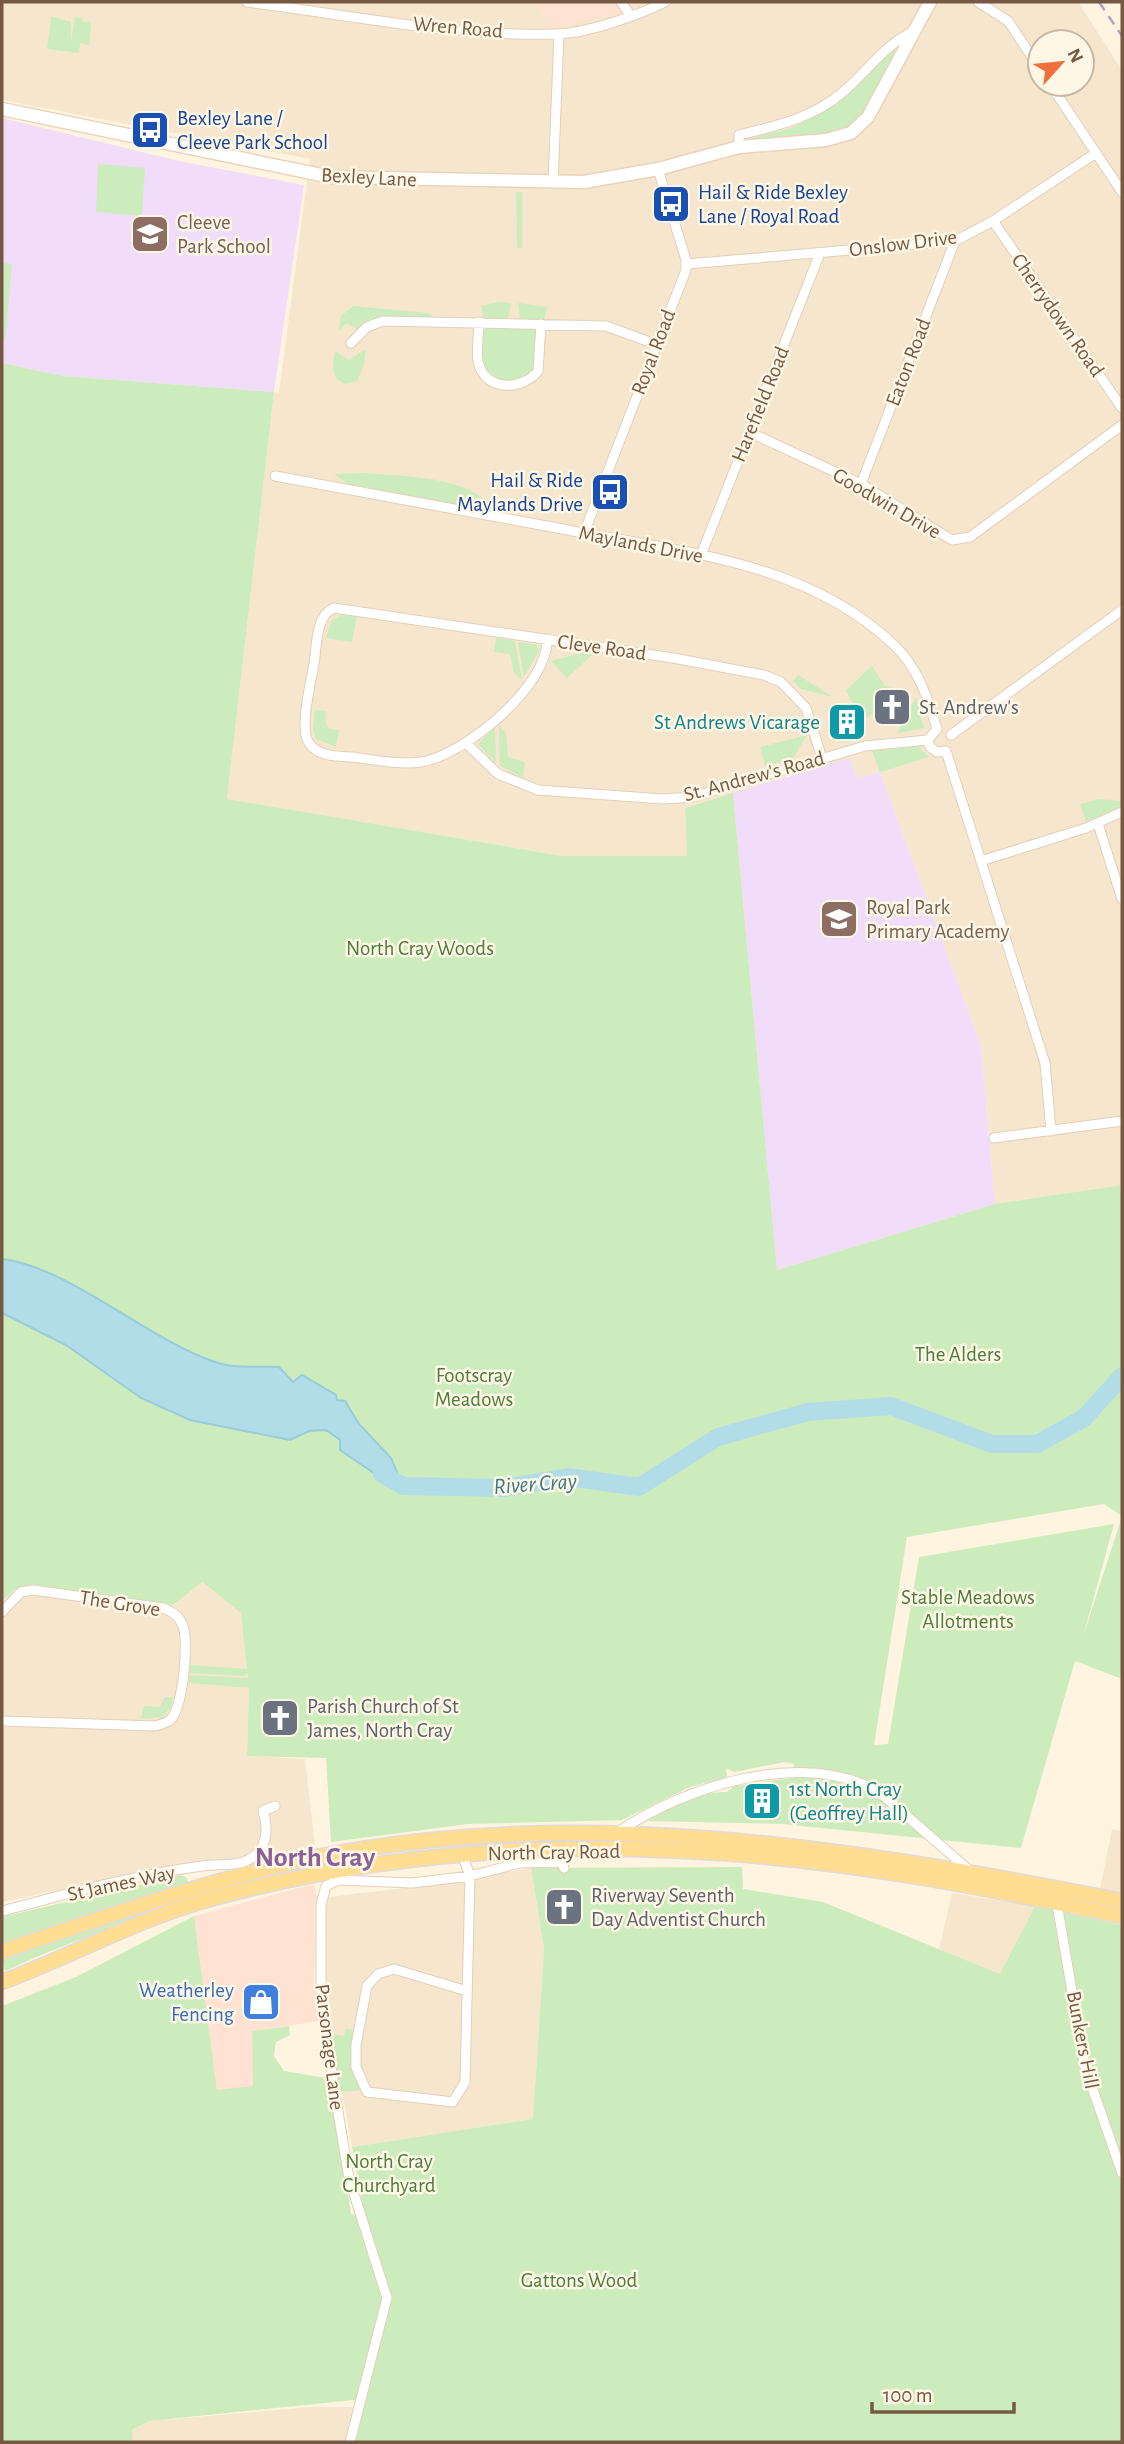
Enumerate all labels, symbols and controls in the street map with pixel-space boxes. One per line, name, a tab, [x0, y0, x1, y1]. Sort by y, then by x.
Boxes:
street label: Wren Road	[412, 13, 504, 42]
north arrow	[1026, 28, 1096, 98]
text: N	[1063, 46, 1086, 66]
place label: Bexley Lane / Cleeve Park School	[177, 108, 328, 153]
bus stop icon: Bexley Lane / Cleeve Park School	[129, 109, 171, 151]
street label: Bexley Lane	[321, 165, 417, 190]
place label: Hail & Ride Bexley Lane / Royal Road	[698, 182, 848, 227]
bus stop icon: Hail & Ride Bexley Lane / Royal Road	[650, 183, 692, 225]
place label: Cleeve Park School	[177, 212, 271, 257]
school or university icon: Cleeve Park School	[129, 213, 171, 255]
street label: Onslow Drive	[848, 226, 958, 261]
street label: Cherrydown Road	[1007, 250, 1108, 381]
street label: Royal Road	[628, 306, 679, 398]
street label: Eaton Road	[882, 315, 935, 409]
street label: Harefield Road	[728, 343, 793, 465]
street label: Goodwin Drive	[829, 464, 944, 543]
place label: Hail & Ride Maylands Drive	[457, 470, 583, 515]
bus stop icon: Hail & Ride Maylands Drive	[589, 471, 631, 513]
street label: Maylands Drive	[577, 522, 705, 567]
street label: Cleve Road	[556, 631, 648, 664]
church icon: St. Andrew's	[871, 686, 913, 728]
place label: St. Andrew's	[919, 697, 1019, 718]
building icon: St Andrews Vicarage	[826, 701, 868, 743]
place label: St Andrews Vicarage	[654, 712, 820, 733]
street label: St. Andrew's Road	[681, 748, 827, 805]
place label: Royal Park Primary Academy	[866, 897, 1010, 942]
school or university icon: Royal Park Primary Academy	[818, 898, 860, 940]
park label: North Cray Woods	[346, 938, 494, 959]
park label: The Alders	[915, 1344, 1001, 1365]
park label: Footscray Meadows	[435, 1365, 513, 1410]
water label: River Cray	[493, 1470, 578, 1499]
street label: The Grove	[78, 1587, 162, 1620]
park label: Stable Meadows Allotments	[901, 1587, 1035, 1632]
place label: Parish Church of St James, North Cray	[307, 1696, 459, 1741]
church icon: Parish Church of St James, North Cray	[259, 1697, 301, 1739]
place label: 1st North Cray (Geoffrey Hall)	[789, 1779, 909, 1824]
building icon: 1st North Cray (Geoffrey Hall)	[741, 1780, 783, 1822]
street label: North Cray Road	[488, 1841, 621, 1864]
district label: North Cray	[255, 1844, 376, 1872]
street label: St James Way	[65, 1862, 177, 1905]
place label: Riverway Seventh Day Adventist Church	[591, 1885, 766, 1930]
church icon: Riverway Seventh Day Adventist Church	[543, 1886, 585, 1928]
place label: Weatherley Fencing	[139, 1980, 235, 2025]
shop icon: Weatherley Fencing	[240, 1981, 282, 2023]
street label: Parsonage Lane	[311, 1983, 348, 2111]
street label: Bunkers Hill	[1063, 1989, 1102, 2091]
park label: North Cray Churchyard	[342, 2151, 436, 2196]
park label: Gattons Wood	[521, 2270, 637, 2291]
scale bar	[872, 2370, 1014, 2414]
text: 100 m	[883, 2385, 933, 2406]

